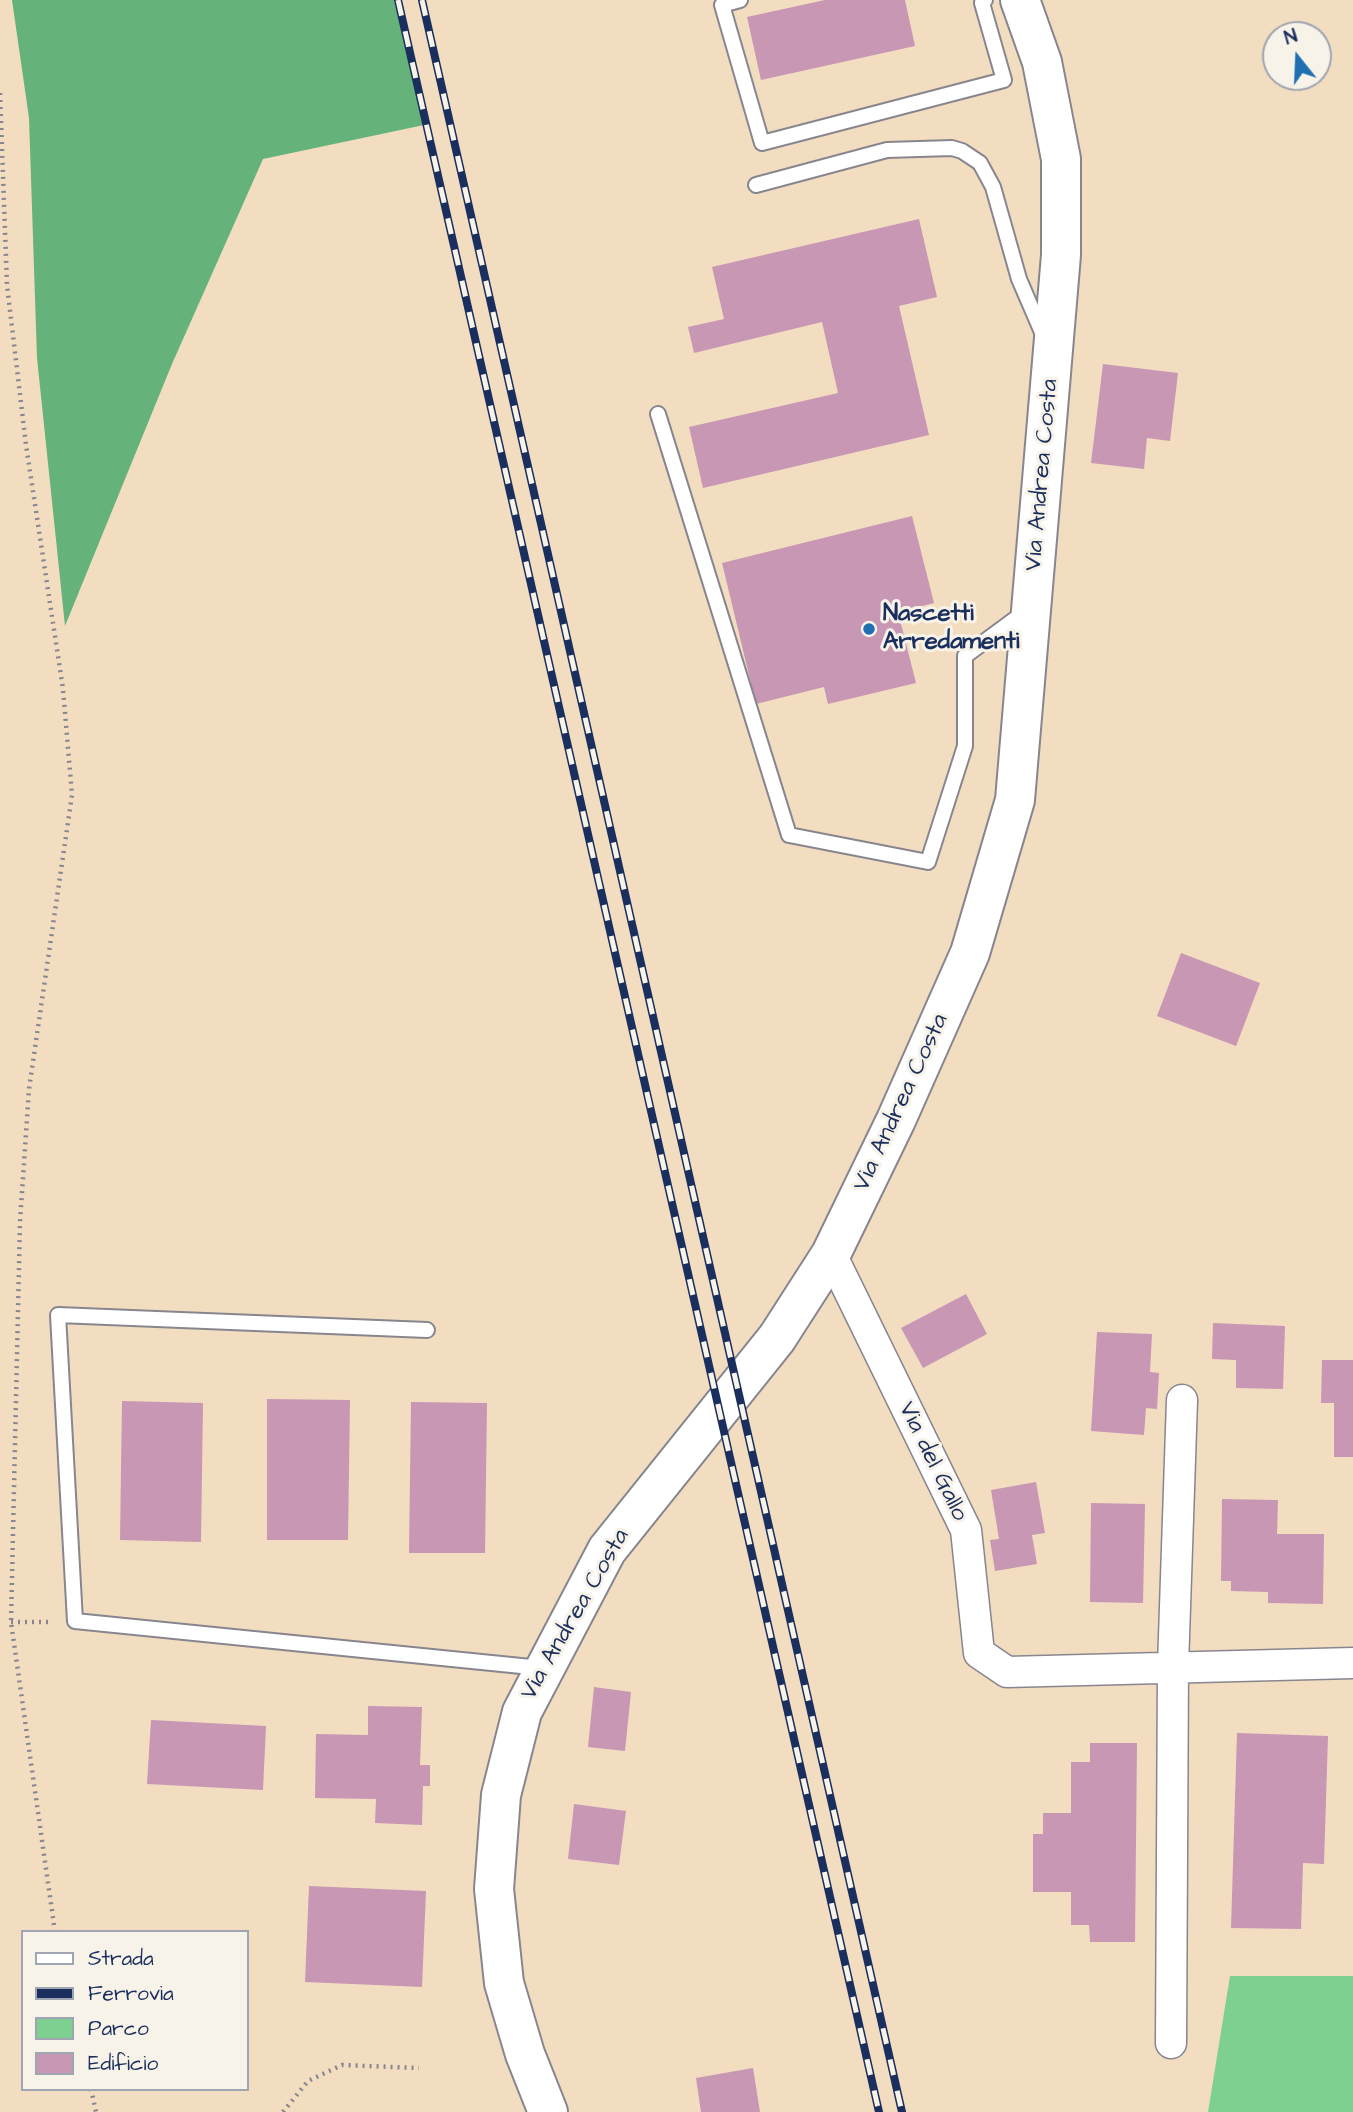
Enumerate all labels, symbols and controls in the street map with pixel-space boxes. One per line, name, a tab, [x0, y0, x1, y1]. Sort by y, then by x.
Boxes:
north arrow	[1262, 21, 1332, 91]
text: N	[1281, 23, 1301, 52]
street label: Via Andrea Costa	[1020, 378, 1066, 572]
place label: Nascetti Arredamenti	[883, 601, 1019, 657]
marker: Nascetti Arredamenti	[861, 621, 877, 637]
street label: Via Andrea Costa	[848, 1010, 956, 1196]
street label: Via del Gallo	[891, 1398, 973, 1526]
street label: Via Andrea Costa	[515, 1524, 637, 1706]
legend	[21, 1930, 248, 2091]
text: Strada	[88, 1944, 154, 1973]
text: Ferrovia	[88, 1979, 174, 2008]
text: Parco	[88, 2014, 149, 2043]
text: Edificio	[88, 2049, 158, 2078]

